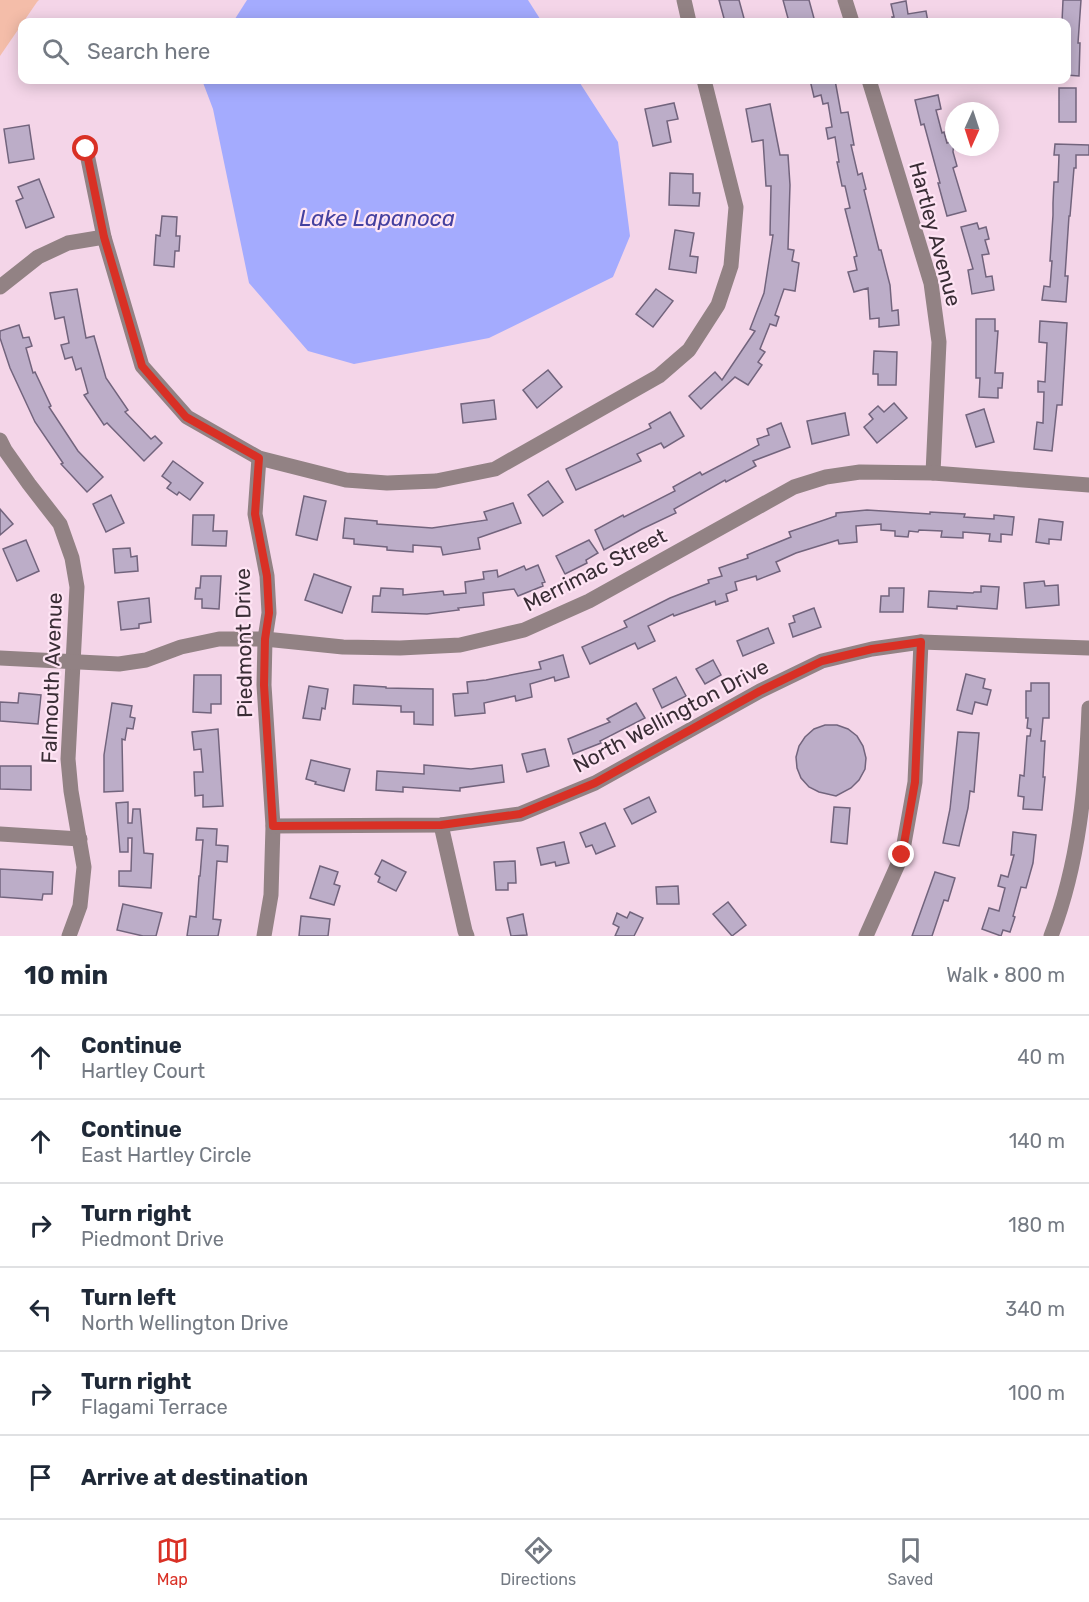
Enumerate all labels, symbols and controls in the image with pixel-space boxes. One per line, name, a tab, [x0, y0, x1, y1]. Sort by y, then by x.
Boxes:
search box	[18, 18, 1071, 84]
icon: search	[39, 35, 72, 68]
text: Search here	[87, 38, 210, 65]
north arrow	[945, 102, 999, 156]
route start	[72, 135, 98, 161]
street label: Hartley Avenue	[904, 159, 967, 309]
water label: Lake Lapanoca	[299, 205, 455, 232]
street label: Merrimac Street	[519, 523, 670, 616]
street label: Piedmont Drive	[230, 568, 257, 718]
street label: Falmouth Avenue	[36, 592, 67, 764]
street label: North Wellington Drive	[569, 653, 773, 778]
route end	[888, 841, 914, 867]
text: 10 min	[24, 960, 108, 991]
text: Walk · 800 m	[946, 963, 1065, 987]
text: Continue	[81, 1032, 182, 1059]
icon: ahead	[24, 1041, 57, 1074]
text: 40 m	[1017, 1045, 1065, 1069]
text: Hartley Court	[81, 1059, 205, 1083]
text: Continue	[81, 1116, 182, 1143]
icon: ahead	[24, 1125, 57, 1158]
text: 140 m	[1009, 1129, 1065, 1153]
text: East Hartley Circle	[81, 1143, 252, 1167]
text: Turn right	[81, 1200, 191, 1227]
icon: right	[24, 1209, 57, 1242]
text: 180 m	[1008, 1213, 1065, 1237]
text: Piedmont Drive	[81, 1227, 224, 1251]
text: Turn left	[81, 1284, 176, 1311]
icon: left	[24, 1293, 57, 1326]
text: 340 m	[1005, 1297, 1065, 1321]
text: North Wellington Drive	[81, 1311, 288, 1335]
text: Turn right	[81, 1368, 191, 1395]
icon: right	[24, 1377, 57, 1410]
text: 100 m	[1008, 1381, 1065, 1405]
text: Flagami Terrace	[81, 1395, 228, 1419]
icon: arrive	[24, 1461, 57, 1494]
text: Arrive at destination	[81, 1464, 308, 1491]
tab: Map	[156, 1534, 189, 1589]
tab: Directions	[500, 1534, 576, 1589]
tab: Saved	[888, 1534, 933, 1589]

